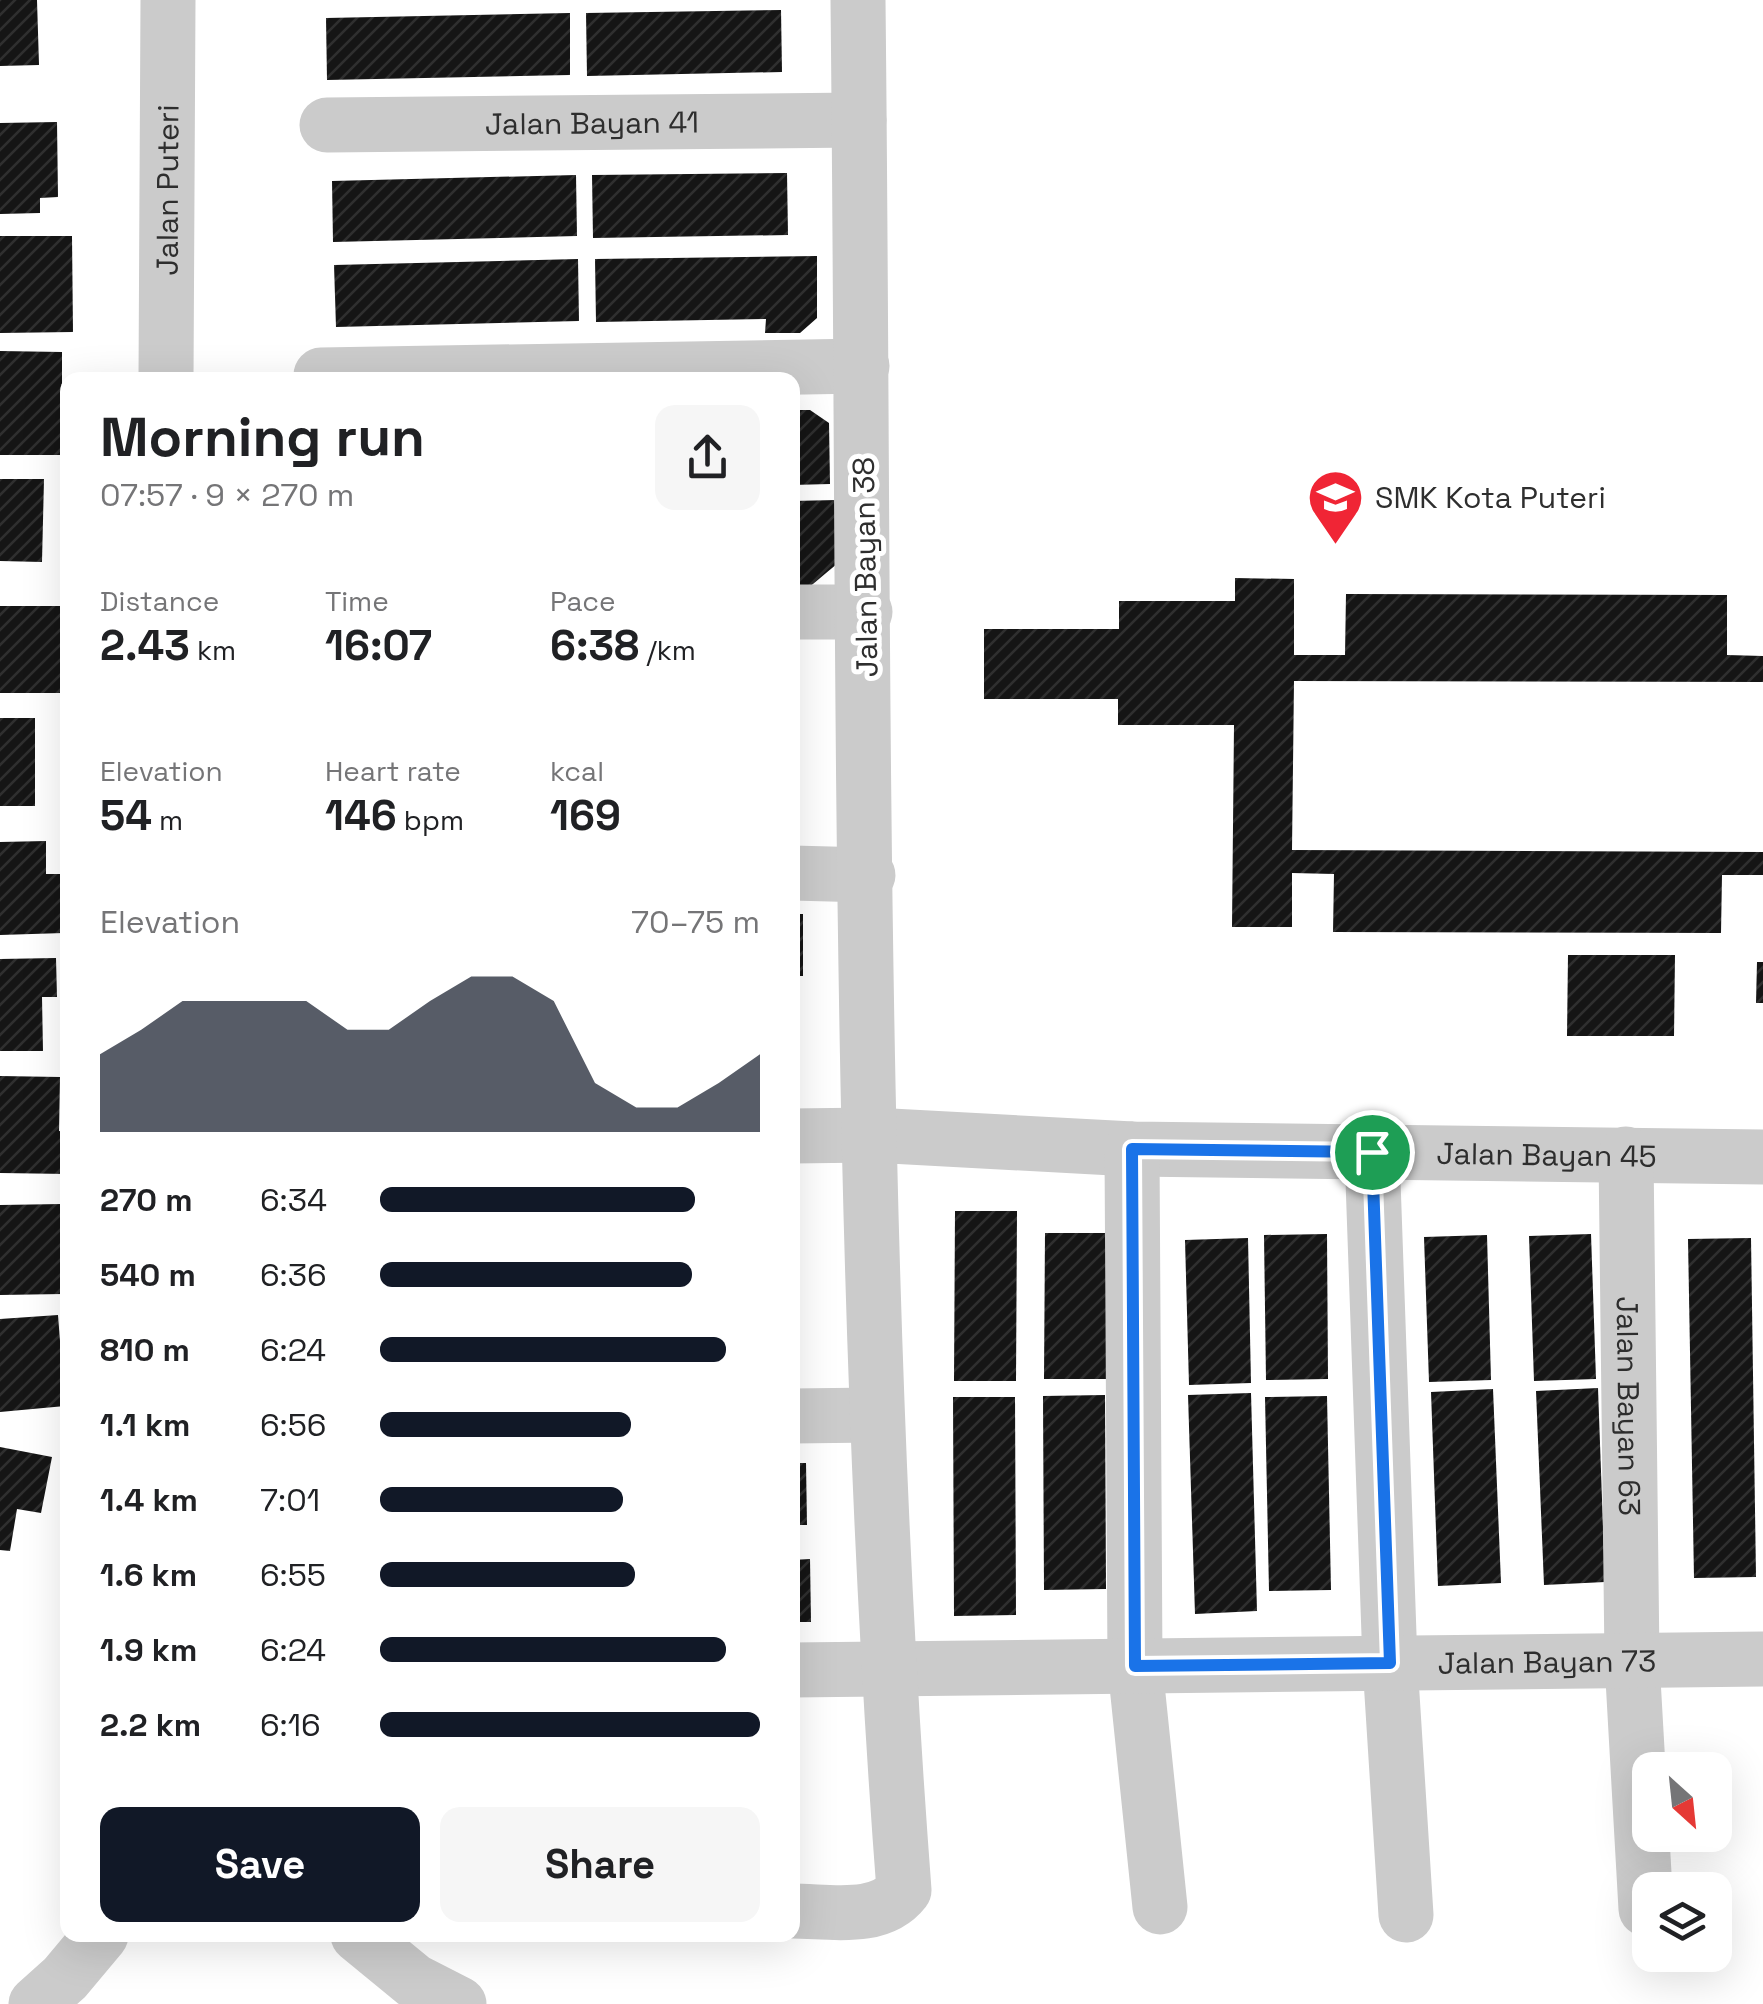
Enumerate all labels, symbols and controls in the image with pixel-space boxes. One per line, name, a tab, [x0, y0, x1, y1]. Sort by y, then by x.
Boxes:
street label: Jalan Bayan 41	[485, 102, 699, 143]
street label: Jalan Puteri	[147, 104, 187, 276]
text: Morning run	[100, 402, 425, 472]
button: share	[655, 405, 760, 510]
street label: Jalan Bayan 38	[844, 457, 886, 677]
school or university icon: SMK Kota Puteri	[1306, 467, 1366, 546]
text: 07:57 · 9 × 270 m	[100, 475, 354, 515]
place label: SMK Kota Puteri	[1375, 478, 1606, 517]
text: Distance	[100, 583, 219, 619]
text: Time	[325, 583, 389, 619]
text: Pace	[550, 583, 616, 619]
text: 2.43	[100, 619, 190, 672]
text: 16:07	[325, 619, 432, 672]
text: 6:38	[550, 619, 639, 672]
text: km	[190, 632, 236, 668]
text: /km	[639, 632, 696, 668]
text: Elevation	[100, 753, 223, 789]
text: Heart rate	[325, 753, 461, 789]
text: kcal	[550, 753, 604, 789]
text: 54	[100, 789, 152, 842]
text: 146	[325, 789, 397, 842]
text: 169	[550, 789, 621, 842]
text: m	[152, 802, 183, 838]
text: bpm	[397, 802, 464, 838]
text: Elevation	[100, 902, 240, 942]
text: 70–75 m	[631, 902, 760, 942]
pin	[1330, 1110, 1415, 1195]
icon: arrive	[1345, 1125, 1400, 1180]
street label: Jalan Bayan 45	[1436, 1133, 1657, 1175]
text: 270 m	[100, 1180, 192, 1220]
text: 6:34	[260, 1180, 327, 1220]
text: 540 m	[100, 1255, 196, 1295]
text: 6:36	[260, 1255, 327, 1295]
street label: Jalan Bayan 63	[1608, 1296, 1650, 1516]
text: 810 m	[100, 1330, 190, 1370]
text: 6:24	[260, 1330, 326, 1370]
text: 1.1 km	[100, 1405, 190, 1445]
text: 6:56	[260, 1405, 326, 1445]
text: 1.4 km	[100, 1480, 198, 1520]
text: 7:01	[260, 1480, 320, 1520]
text: 1.6 km	[100, 1555, 197, 1595]
text: 6:55	[260, 1555, 326, 1595]
text: 1.9 km	[100, 1630, 197, 1670]
text: 6:24	[260, 1630, 326, 1670]
street label: Jalan Bayan 73	[1437, 1641, 1656, 1682]
text: 2.2 km	[100, 1705, 201, 1745]
text: 6:16	[260, 1705, 321, 1745]
north arrow	[1632, 1752, 1732, 1852]
map controls	[1632, 1752, 1732, 1972]
button: Save	[100, 1807, 420, 1922]
button: Share	[440, 1807, 760, 1922]
button: layers	[1632, 1872, 1732, 1972]

